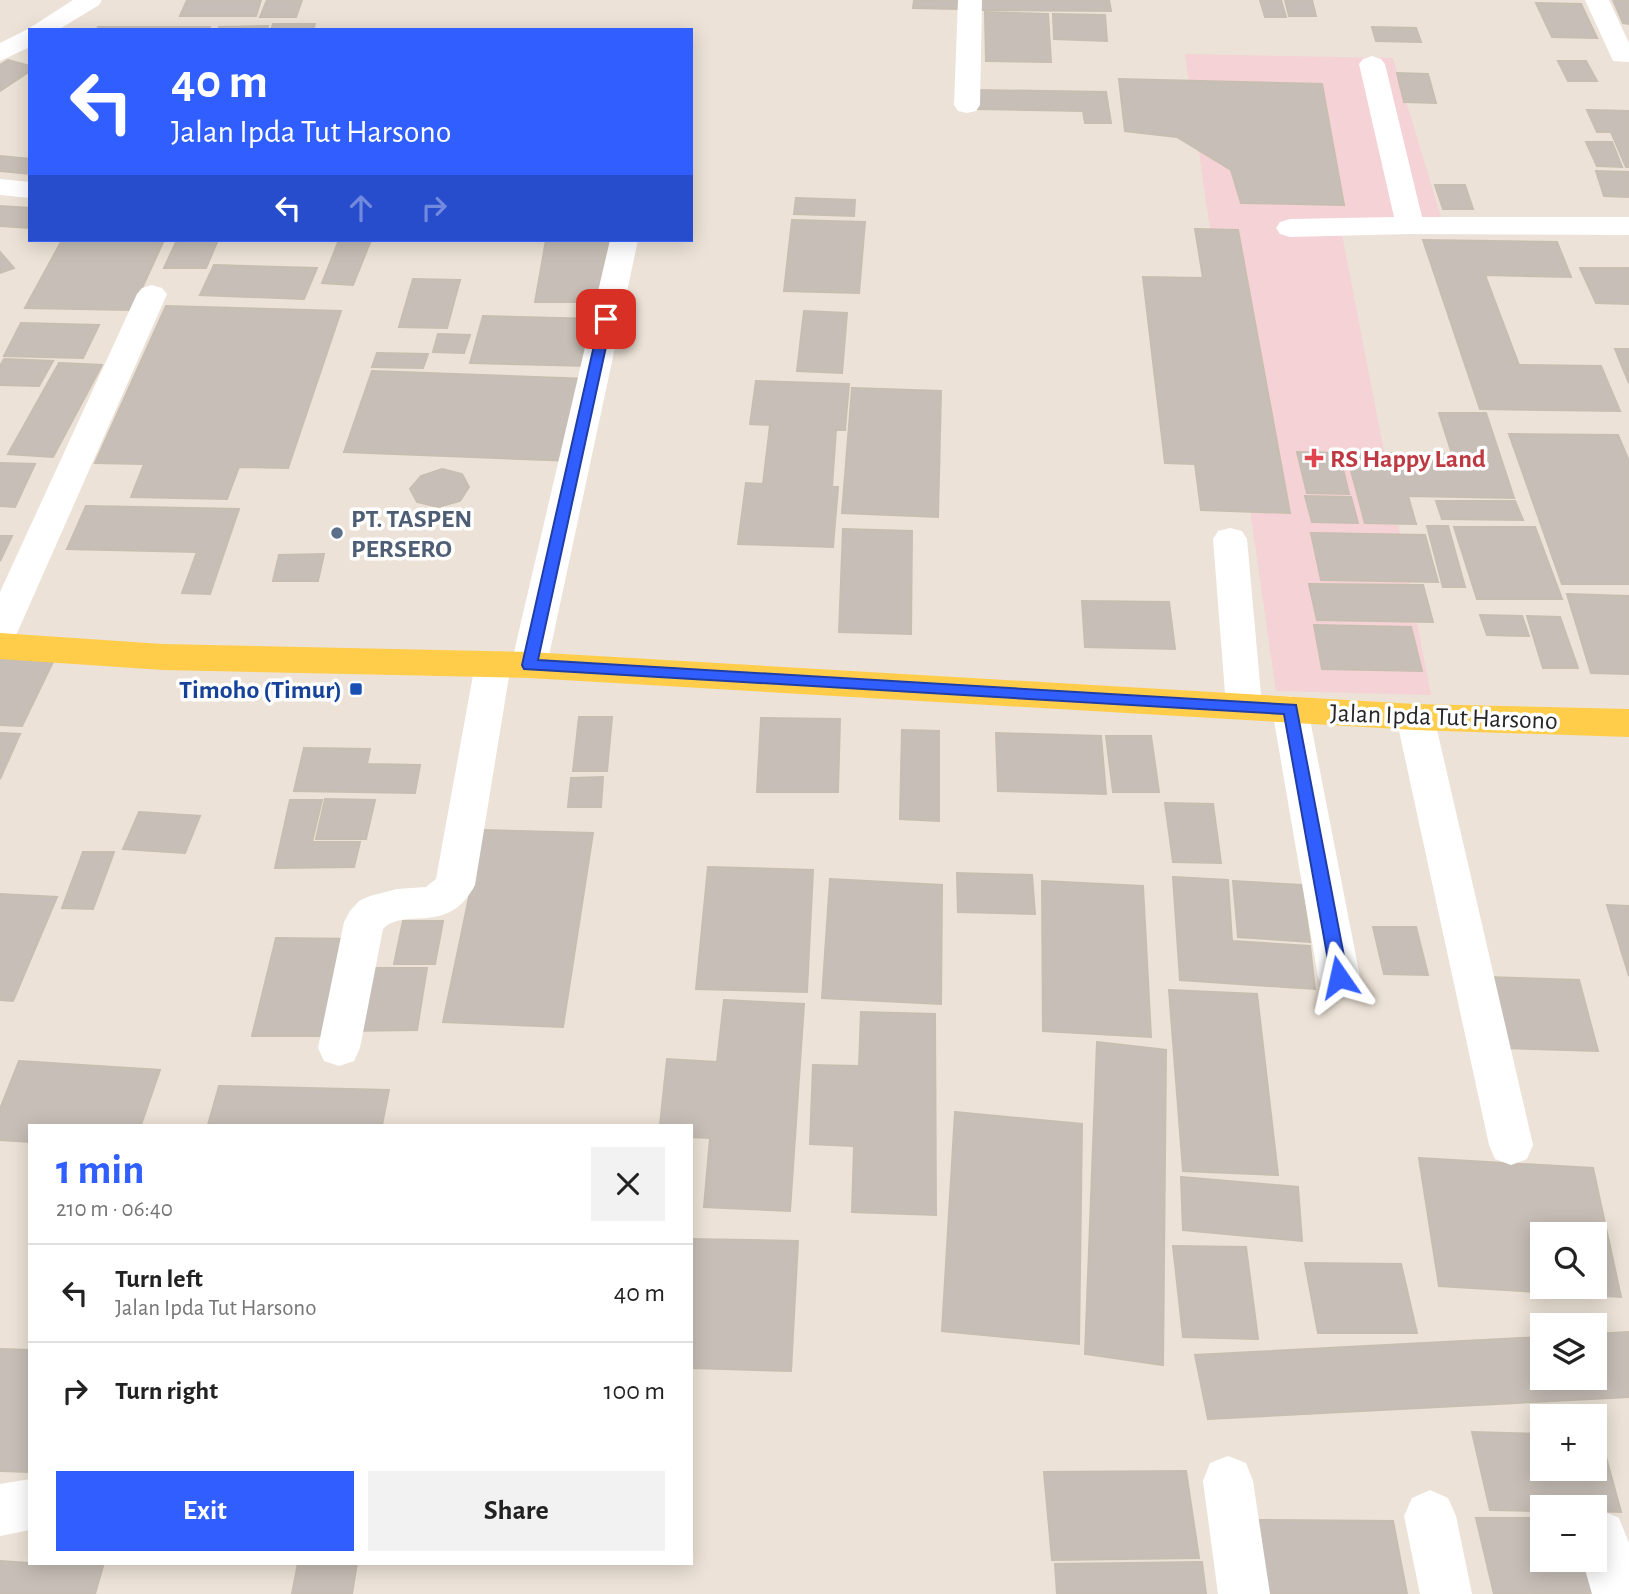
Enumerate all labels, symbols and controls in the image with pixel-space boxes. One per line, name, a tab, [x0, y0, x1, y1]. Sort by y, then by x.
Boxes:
icon: left	[56, 56, 147, 147]
text: 40 m	[171, 58, 268, 107]
text: Jalan Ipda Tut Harsono	[171, 116, 451, 148]
icon: left	[269, 189, 307, 227]
icon: ahead	[342, 189, 380, 227]
icon: right	[415, 189, 453, 227]
pin	[576, 289, 636, 349]
icon: arrive	[587, 300, 625, 338]
place label: RS Happy Land	[1330, 446, 1486, 472]
marker: RS Happy Land	[1304, 448, 1324, 468]
place label: PT. TASPEN PERSERO	[351, 506, 472, 562]
marker: PT. TASPEN PERSERO	[329, 525, 345, 541]
place label: Timoho (Timur)	[179, 677, 342, 703]
marker: Timoho (Timur)	[348, 681, 364, 697]
street label: Jalan Ipda Tut Harsono	[1330, 700, 1558, 734]
position arrow	[1302, 940, 1376, 1014]
button: close	[591, 1147, 665, 1221]
text: 1 min	[56, 1149, 145, 1191]
text: 210 m · 06:40	[56, 1198, 173, 1221]
map controls	[1530, 1222, 1607, 1572]
button: search	[1530, 1222, 1607, 1299]
text: Turn left	[115, 1266, 203, 1292]
icon: left	[56, 1274, 94, 1312]
text: 40 m	[614, 1280, 665, 1306]
text: Jalan Ipda Tut Harsono	[115, 1297, 317, 1320]
button: layers	[1530, 1313, 1607, 1390]
icon: right	[56, 1372, 94, 1410]
text: Turn right	[115, 1378, 218, 1404]
text: 100 m	[604, 1378, 665, 1404]
button: +	[1530, 1404, 1607, 1481]
button: Exit	[56, 1471, 354, 1551]
button: Share	[368, 1471, 665, 1551]
button: −	[1530, 1495, 1607, 1572]

